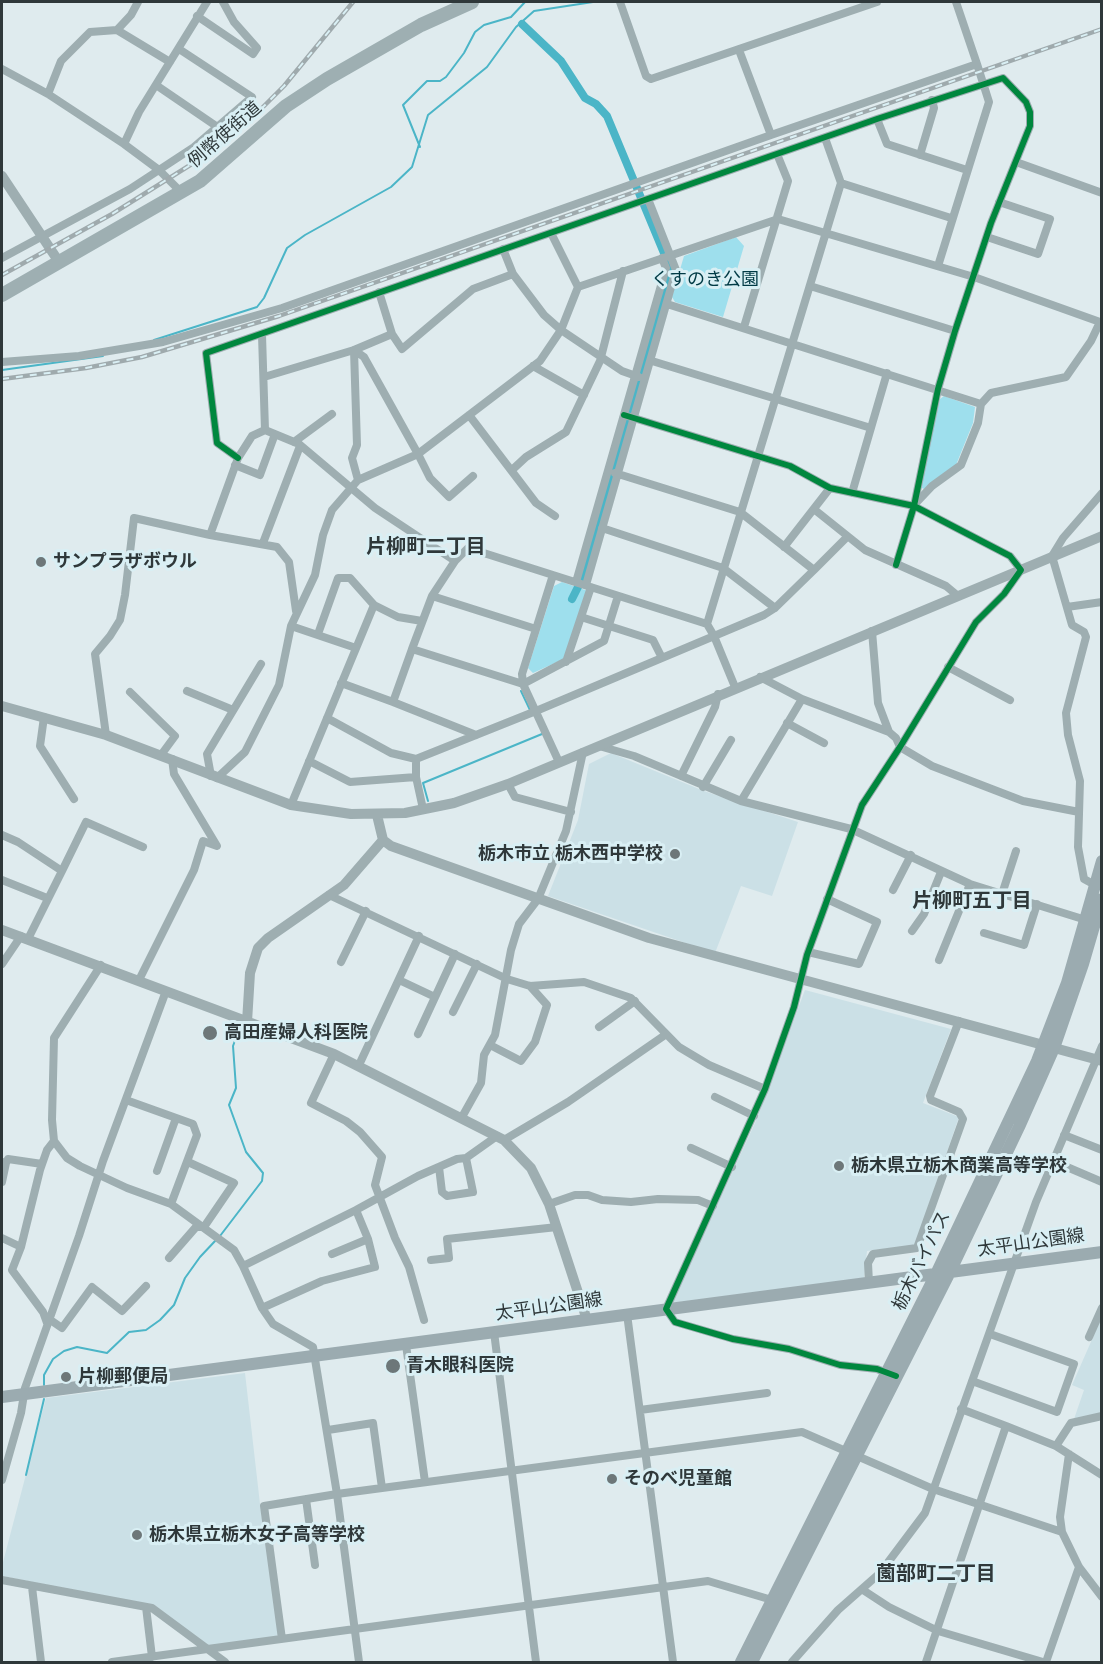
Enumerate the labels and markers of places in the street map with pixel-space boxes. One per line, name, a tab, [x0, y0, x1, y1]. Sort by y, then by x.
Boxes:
place label: サンプラザボウル	[53, 551, 197, 573]
marker: サンプラザボウル	[34, 555, 48, 569]
place label: 栃木市立 栃木西中学校	[478, 843, 663, 865]
marker: 栃木市立 栃木西中学校	[668, 847, 682, 861]
place label: 高田産婦人科医院	[224, 1022, 368, 1044]
marker: 高田産婦人科医院	[201, 1024, 219, 1042]
place label: 栃木県立栃木商業高等学校	[851, 1155, 1067, 1177]
marker: 栃木県立栃木商業高等学校	[832, 1159, 846, 1173]
place label: 青木眼科医院	[406, 1355, 514, 1377]
marker: 青木眼科医院	[384, 1357, 402, 1375]
place label: 片柳郵便局	[78, 1366, 168, 1388]
marker: 片柳郵便局	[59, 1370, 73, 1384]
place label: そのべ児童館	[624, 1468, 732, 1490]
marker: そのべ児童館	[605, 1472, 619, 1486]
place label: 栃木県立栃木女子高等学校	[149, 1524, 365, 1546]
marker: 栃木県立栃木女子高等学校	[130, 1528, 144, 1542]

